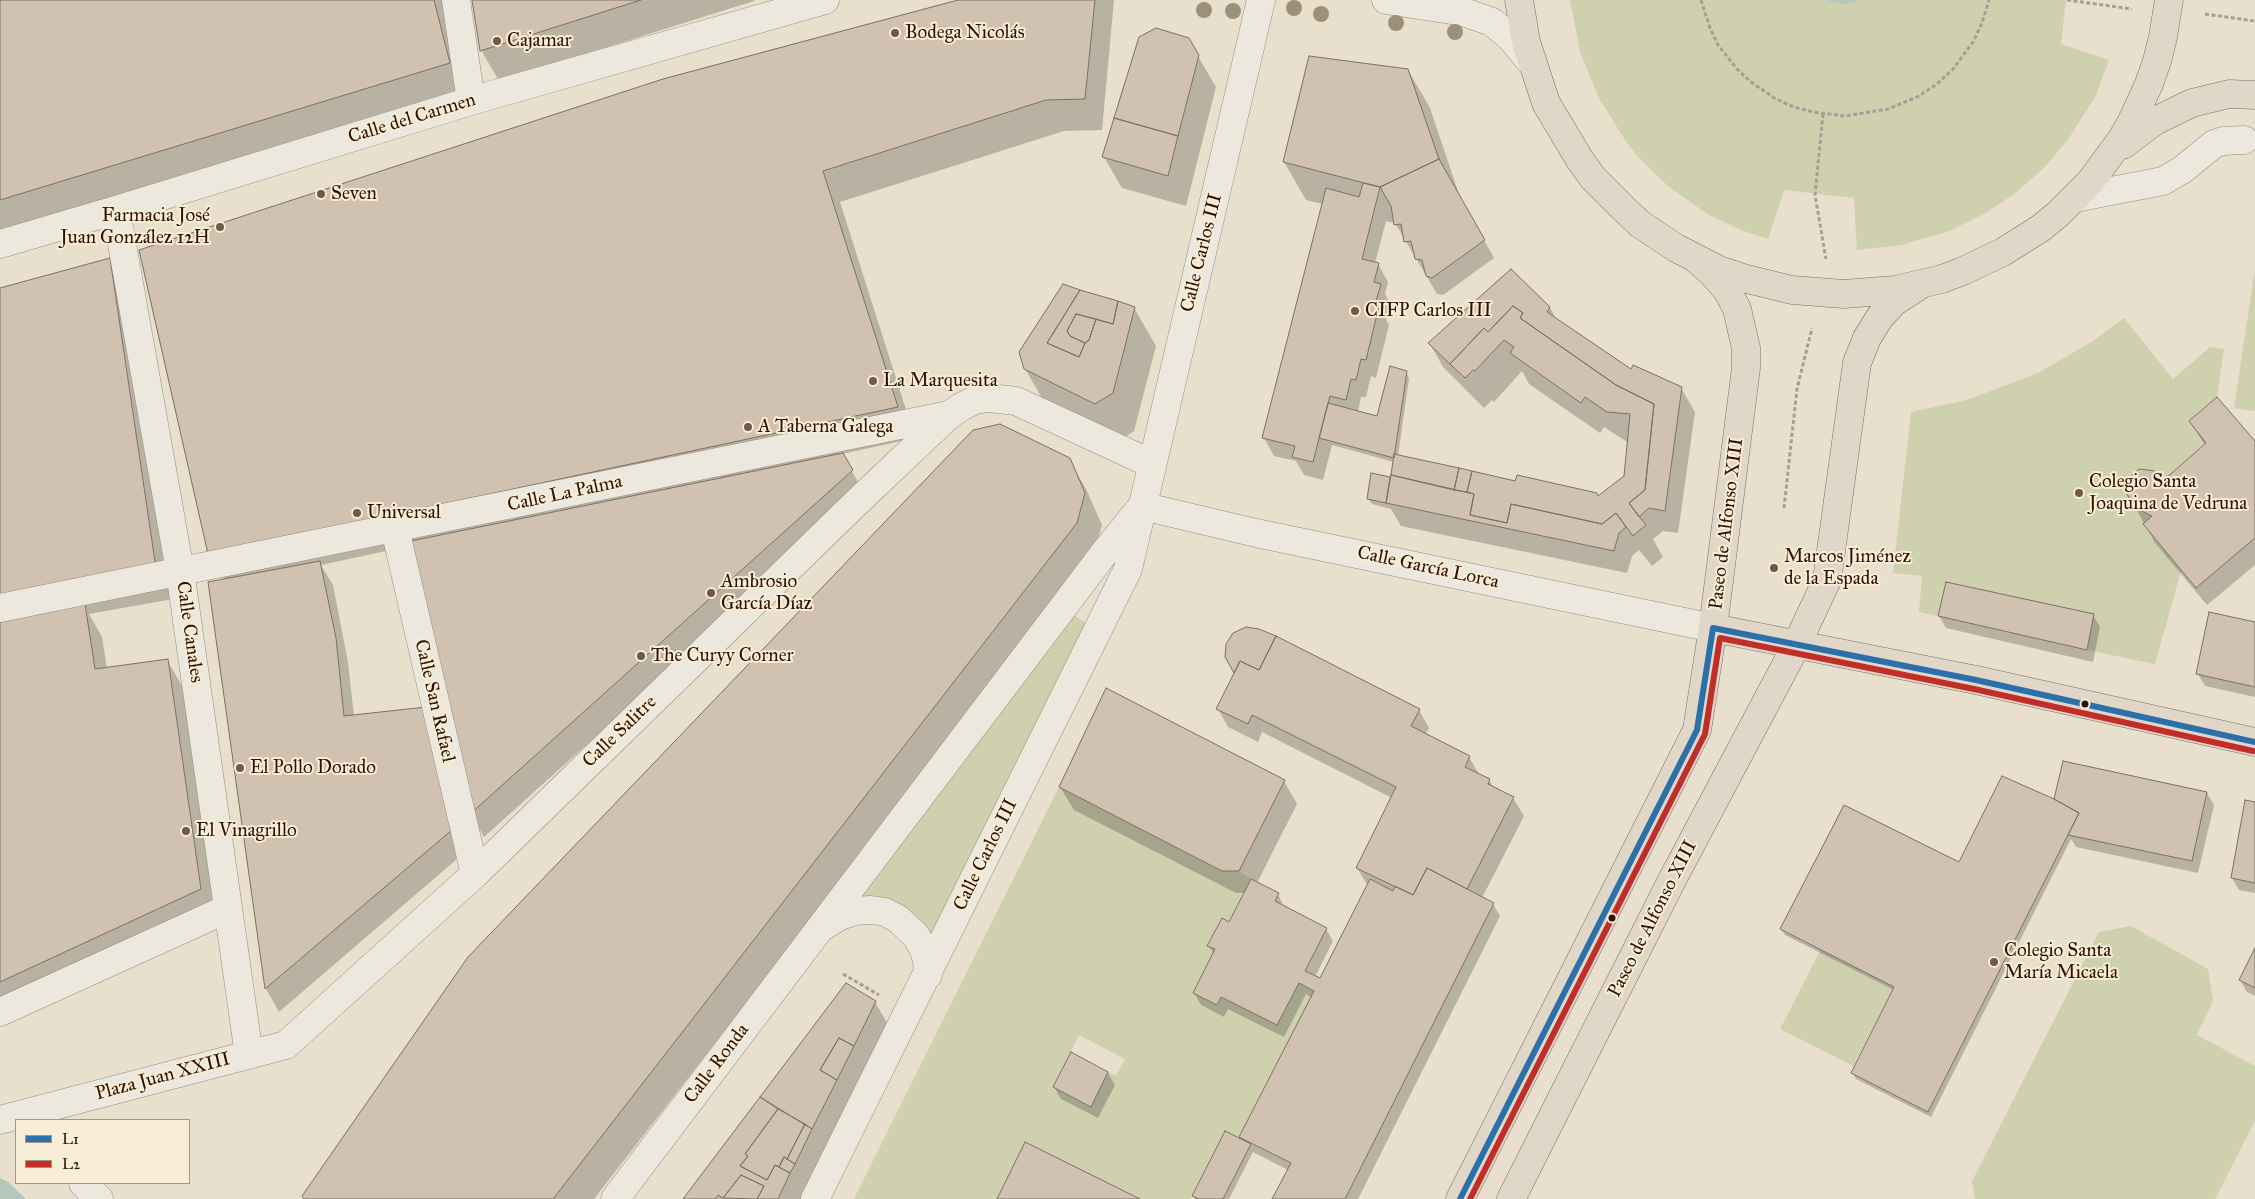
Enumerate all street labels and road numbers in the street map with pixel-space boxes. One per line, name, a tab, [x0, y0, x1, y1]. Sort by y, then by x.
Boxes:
street label: Calle del Carmen	[346, 89, 478, 149]
street label: Calle Carlos III	[1176, 191, 1228, 315]
street label: Paseo de Alfonso XIII	[1705, 437, 1749, 611]
street label: Calle La Palma	[505, 471, 625, 517]
street label: Calle García Lorca	[1355, 542, 1501, 594]
street label: Calle Canales	[171, 580, 207, 684]
street label: Calle San Rafael	[409, 637, 459, 765]
street label: Calle Salitre	[578, 691, 662, 773]
street label: Calle Carlos III	[949, 795, 1023, 915]
street label: Paseo de Alfonso XIII	[1604, 837, 1702, 1001]
street label: Calle Ronda	[680, 1020, 754, 1108]
street label: Plaza Juan XXIII	[93, 1048, 233, 1106]

